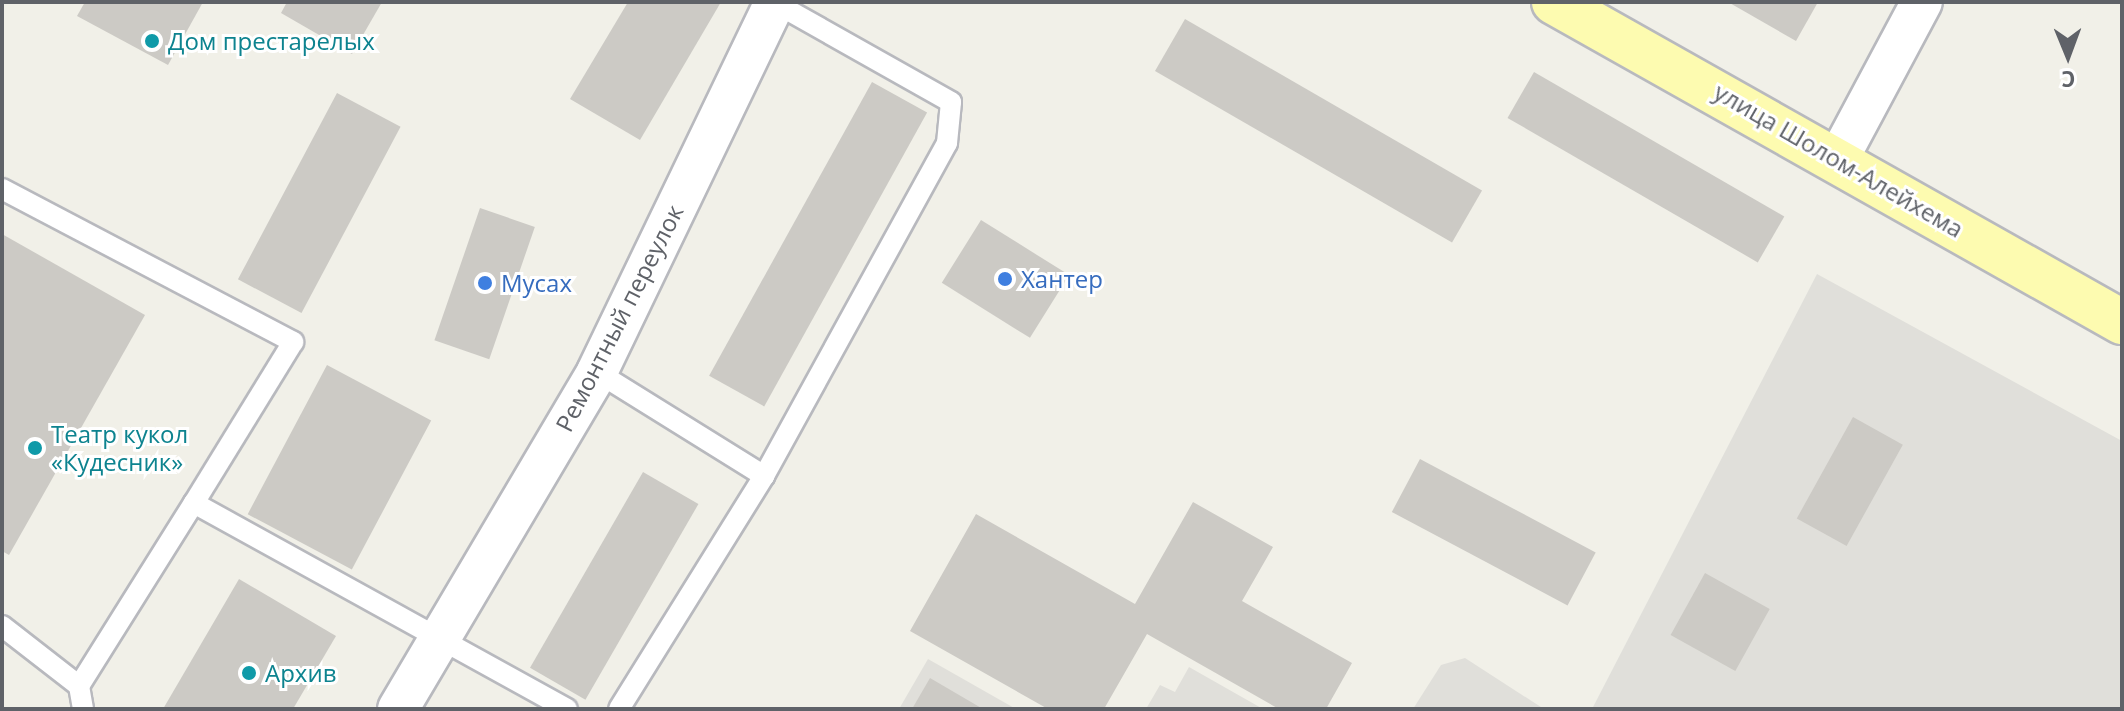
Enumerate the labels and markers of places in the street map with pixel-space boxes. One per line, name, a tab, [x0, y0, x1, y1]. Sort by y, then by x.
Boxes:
place label: Дом престарелых	[168, 27, 375, 55]
marker: Дом престарелых	[143, 32, 161, 50]
place label: Хантер	[1021, 265, 1103, 293]
place label: Мусах	[501, 269, 572, 297]
marker: Хантер	[996, 270, 1014, 288]
marker: Мусах	[476, 274, 494, 292]
place label: Театр кукол «Кудесник»	[51, 420, 188, 476]
marker: Театр кукол «Кудесник»	[26, 439, 44, 457]
place label: Архив	[265, 659, 336, 687]
marker: Архив	[240, 664, 258, 682]

